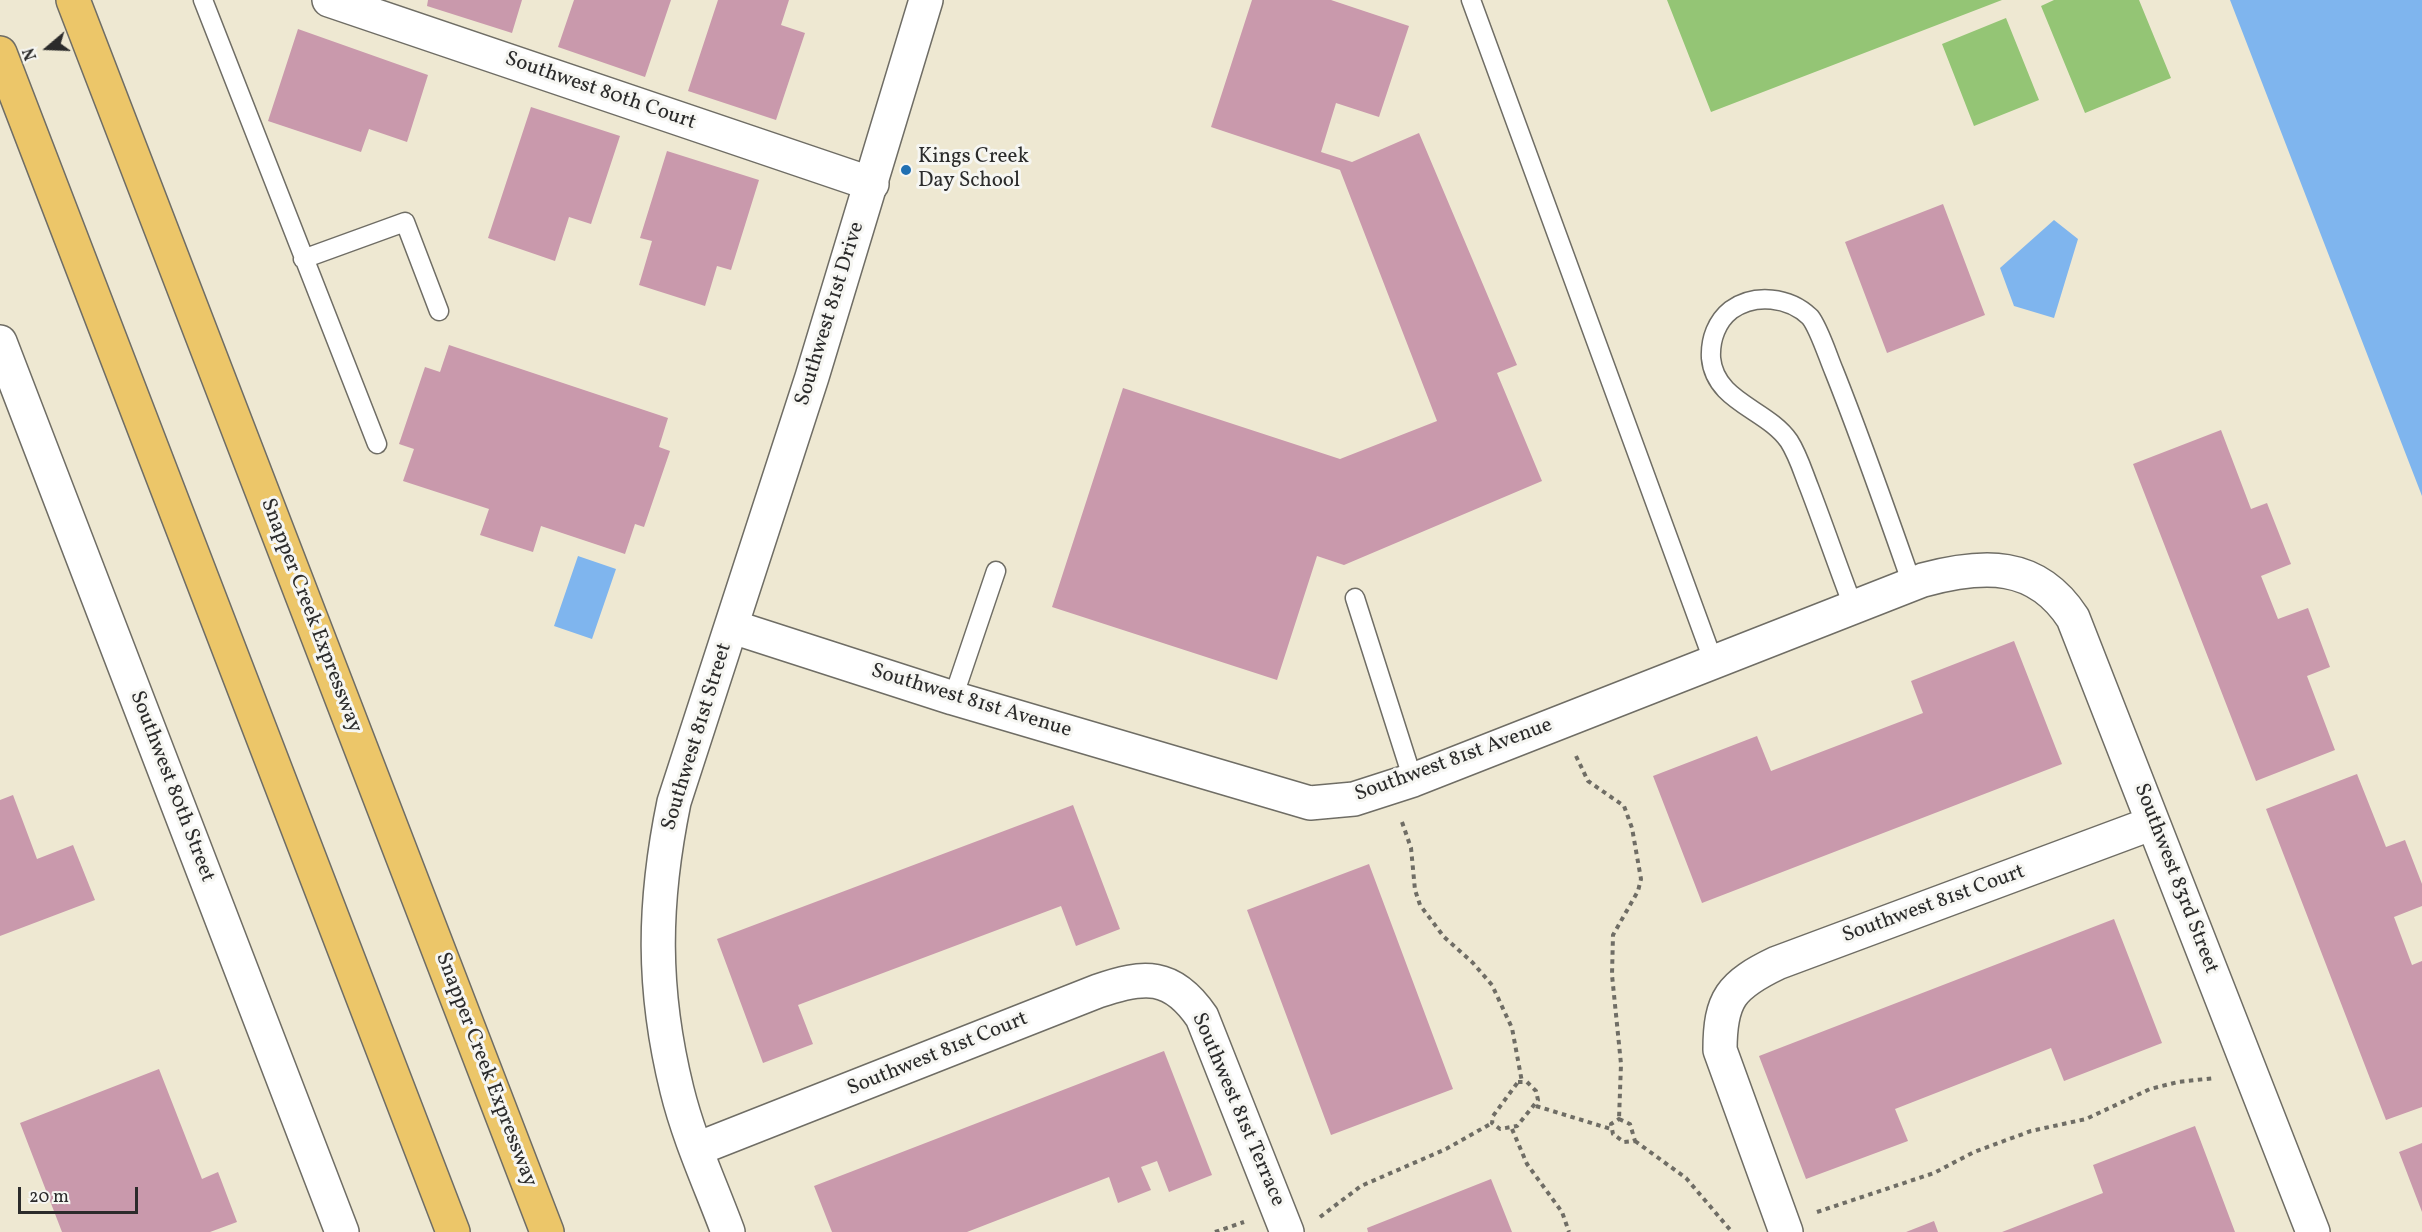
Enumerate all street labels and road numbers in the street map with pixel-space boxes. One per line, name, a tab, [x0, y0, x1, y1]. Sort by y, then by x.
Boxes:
street label: Southwest 80th Court	[501, 47, 699, 137]
street label: Southwest 81st Drive	[791, 219, 871, 409]
street label: Snapper Creek Expressway	[254, 495, 366, 737]
street label: Southwest 81st Street	[657, 640, 739, 834]
street label: Southwest 81st Avenue	[868, 660, 1074, 744]
street label: Southwest 80th Street	[123, 688, 219, 886]
street label: Southwest 81st Avenue	[1352, 714, 1556, 808]
street label: Southwest 83rd Street	[2127, 780, 2223, 978]
street label: Southwest 81st Court	[1839, 860, 2029, 950]
street label: Snapper Creek Expressway	[429, 949, 541, 1191]
street label: Southwest 81st Court	[844, 1007, 1032, 1103]
street label: Southwest 81st Terrace	[1185, 1009, 1289, 1211]

